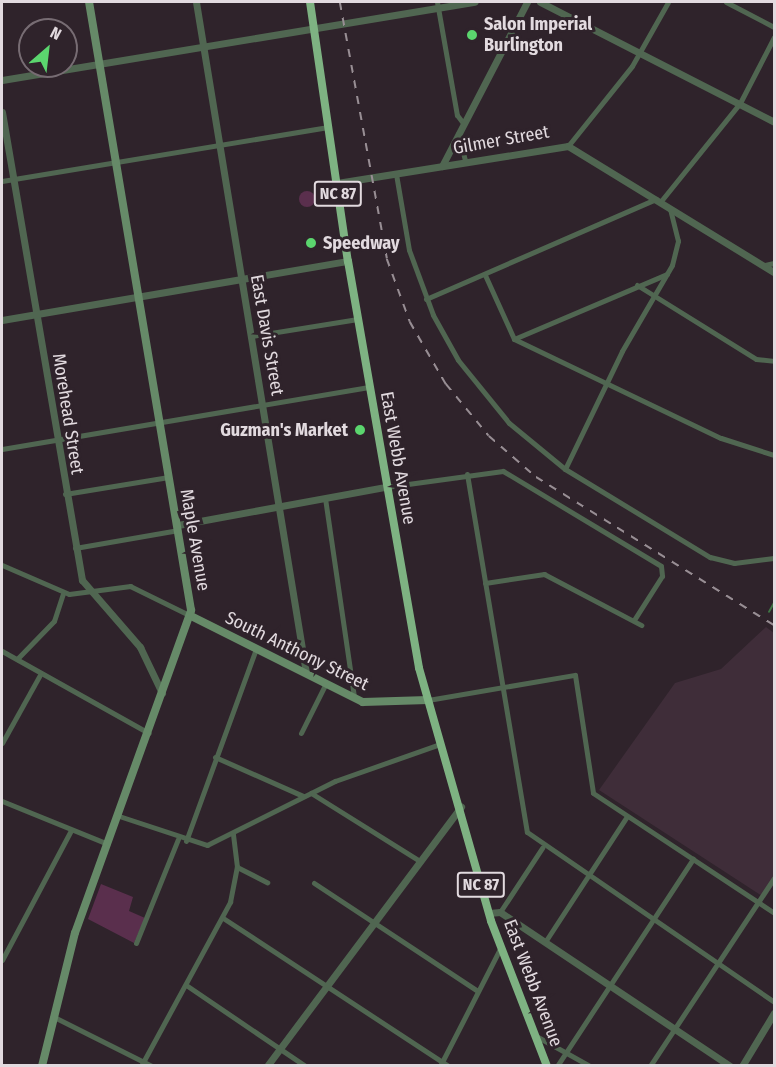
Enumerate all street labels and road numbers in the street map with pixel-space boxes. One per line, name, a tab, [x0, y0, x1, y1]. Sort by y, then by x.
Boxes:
street label: Gilmer Street	[451, 121, 551, 159]
road number: NC 87	[312, 181, 364, 207]
street label: East Davis Street	[246, 273, 288, 397]
street label: Morehead Street	[48, 352, 88, 476]
street label: East Webb Avenue	[376, 390, 420, 526]
street label: Maple Avenue	[175, 487, 215, 593]
street label: South Anthony Street	[222, 607, 372, 695]
road number: NC 87	[456, 872, 506, 898]
street label: East Webb Avenue	[499, 916, 567, 1050]

